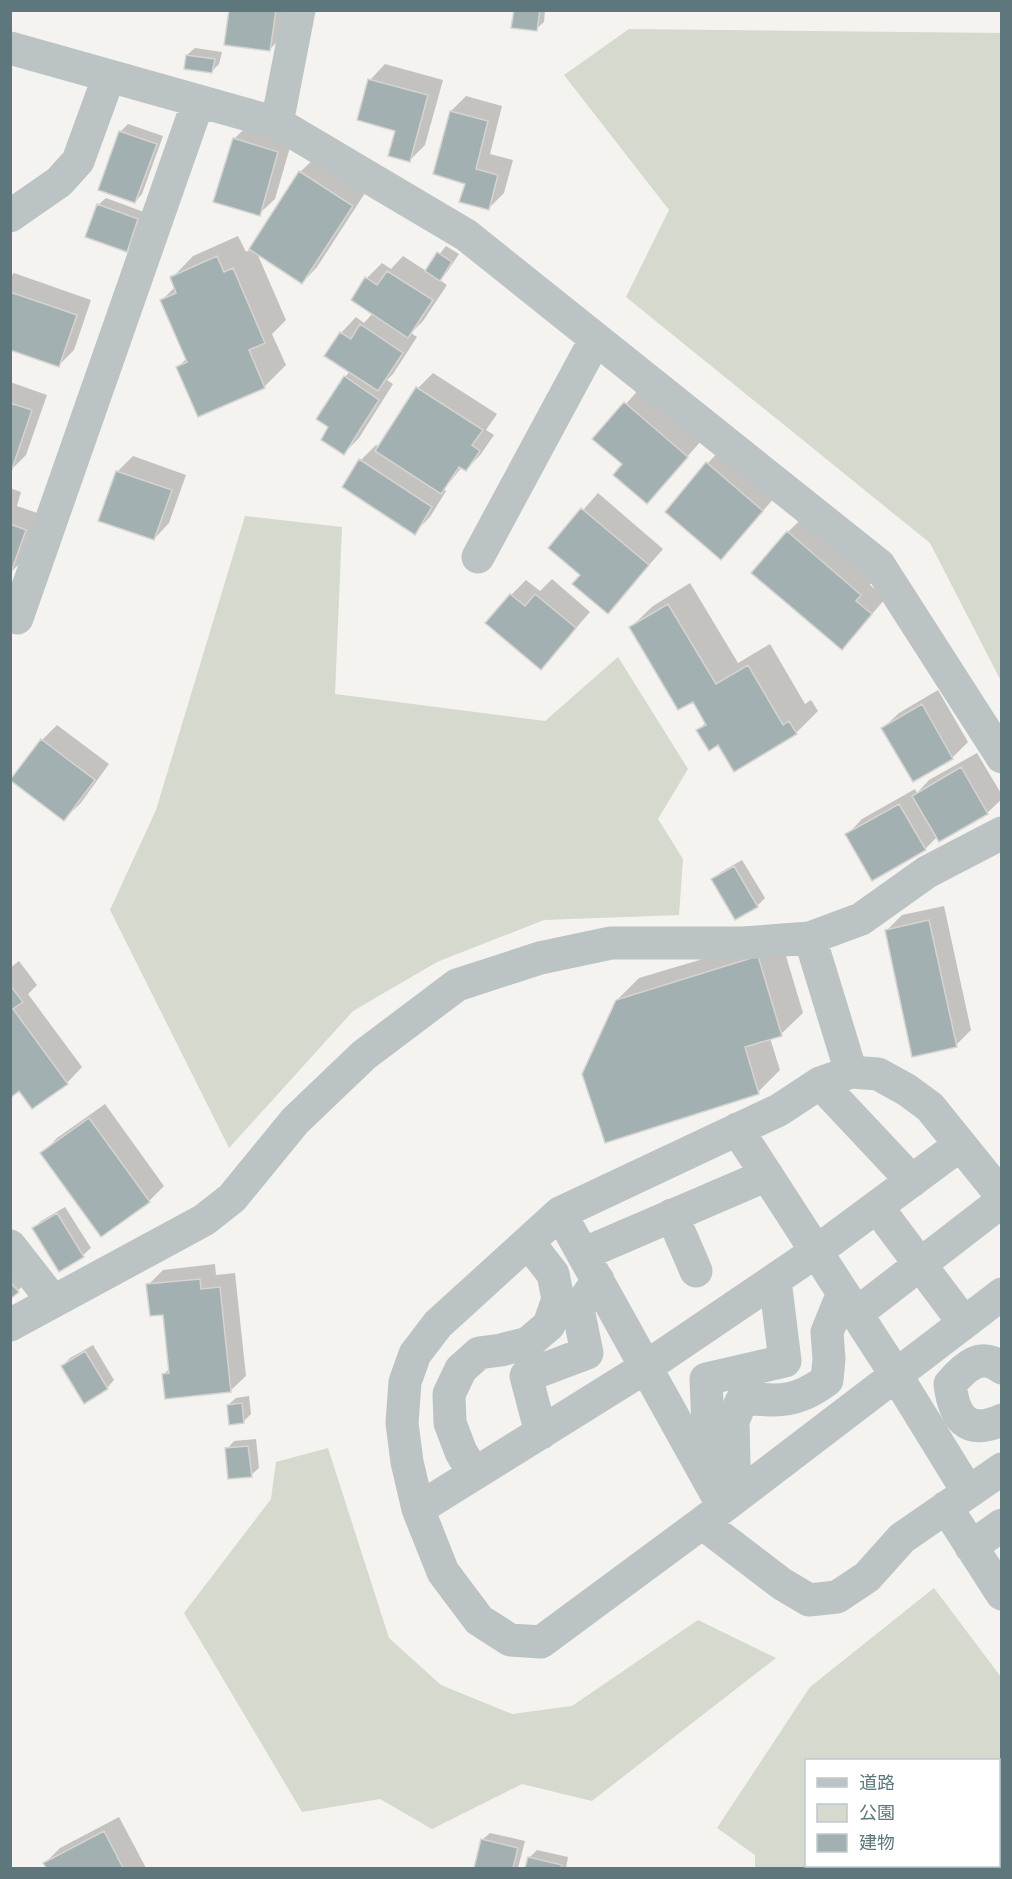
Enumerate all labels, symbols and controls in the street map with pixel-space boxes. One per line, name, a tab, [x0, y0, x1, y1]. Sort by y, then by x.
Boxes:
legend	[805, 1759, 1000, 1867]
text: 道路	[859, 1771, 895, 1794]
text: 公園	[859, 1801, 895, 1824]
text: 建物	[859, 1831, 895, 1854]

